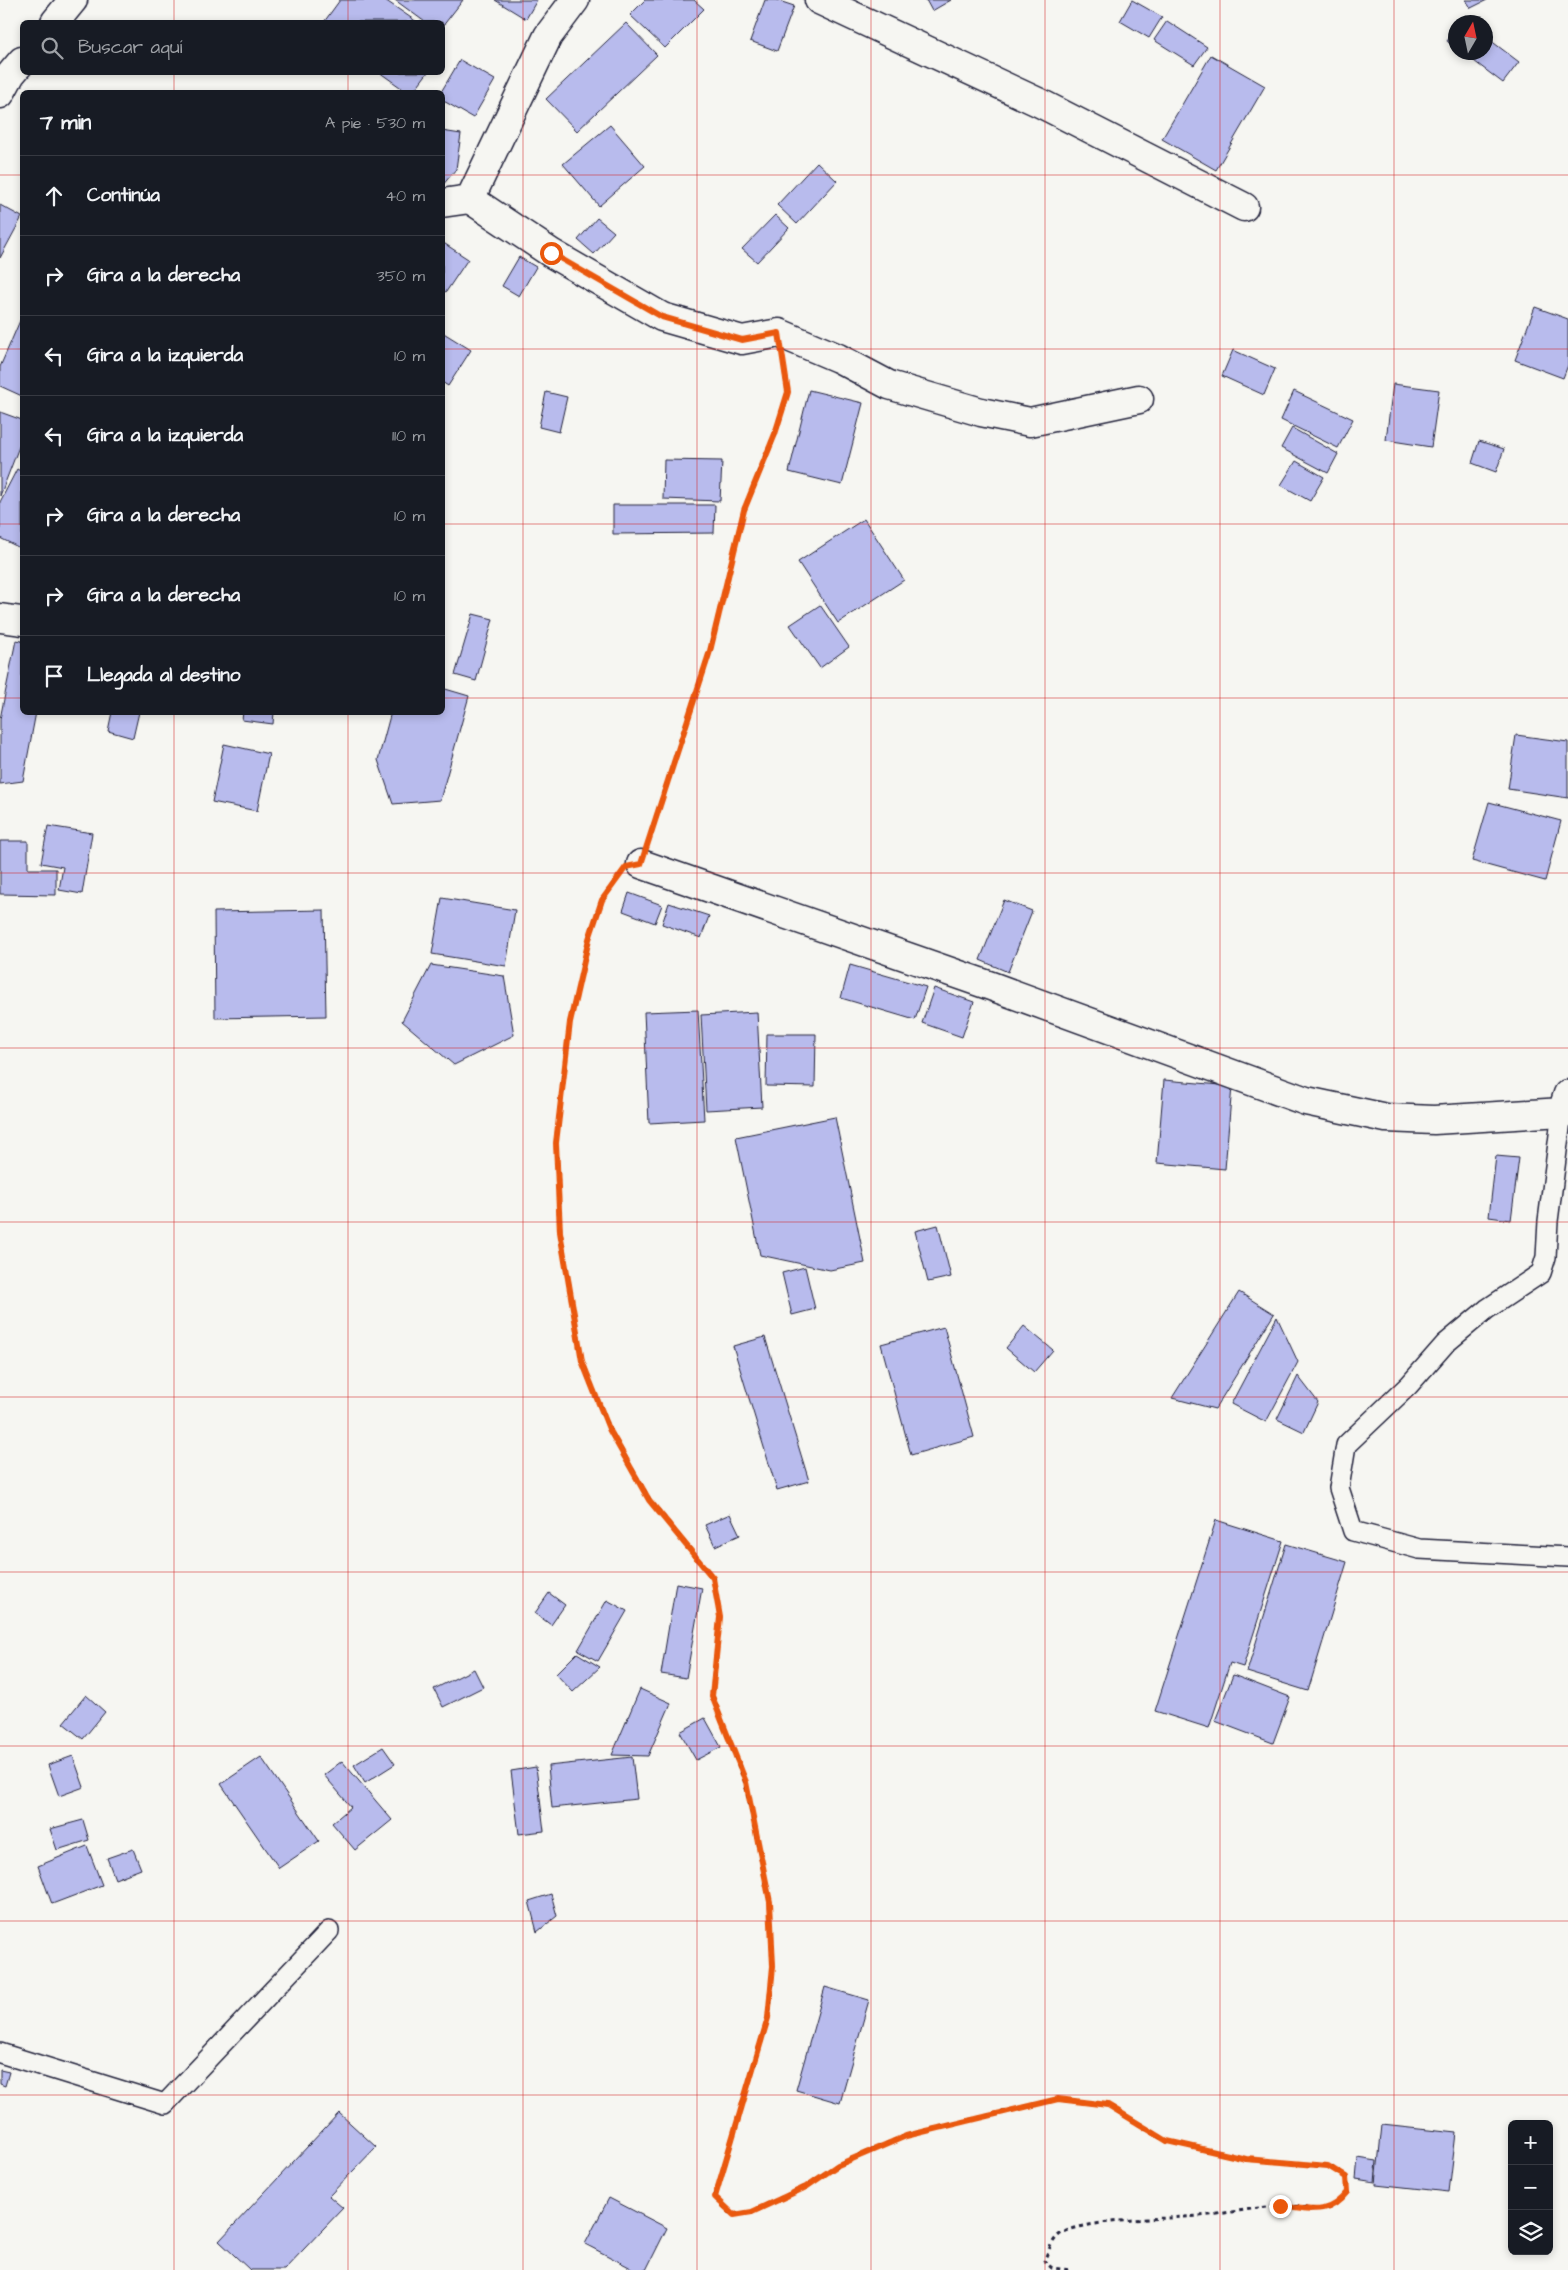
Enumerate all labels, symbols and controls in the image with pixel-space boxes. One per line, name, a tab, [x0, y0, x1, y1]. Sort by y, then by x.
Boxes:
north arrow	[1448, 15, 1493, 60]
search box	[20, 20, 445, 75]
icon: search	[38, 34, 66, 62]
text: Buscar aquí	[78, 34, 182, 61]
text: 7 min	[40, 108, 91, 137]
text: A pie · 530 m	[325, 112, 425, 134]
icon: ahead	[40, 182, 68, 210]
text: Continúa	[87, 182, 160, 209]
text: 40 m	[385, 185, 425, 207]
route start	[540, 242, 563, 265]
icon: right	[40, 262, 68, 290]
text: Gira a la derecha	[87, 262, 240, 289]
text: 350 m	[377, 265, 425, 287]
icon: left	[40, 342, 68, 370]
text: Gira a la izquierda	[87, 342, 243, 369]
text: 10 m	[394, 345, 425, 367]
icon: left	[40, 422, 68, 450]
text: Gira a la izquierda	[87, 422, 243, 449]
text: 110 m	[392, 425, 425, 447]
icon: right	[40, 502, 68, 530]
text: Gira a la derecha	[87, 502, 240, 529]
text: 10 m	[394, 505, 425, 527]
icon: right	[40, 582, 68, 610]
text: Gira a la derecha	[87, 582, 240, 609]
text: 10 m	[394, 585, 425, 607]
icon: arrive	[40, 662, 68, 690]
text: Llegada al destino	[87, 662, 240, 689]
map controls	[1508, 2120, 1553, 2255]
button: +	[1508, 2120, 1553, 2165]
button: −	[1508, 2165, 1553, 2210]
route end	[1269, 2195, 1292, 2218]
button: layers	[1508, 2210, 1553, 2255]

